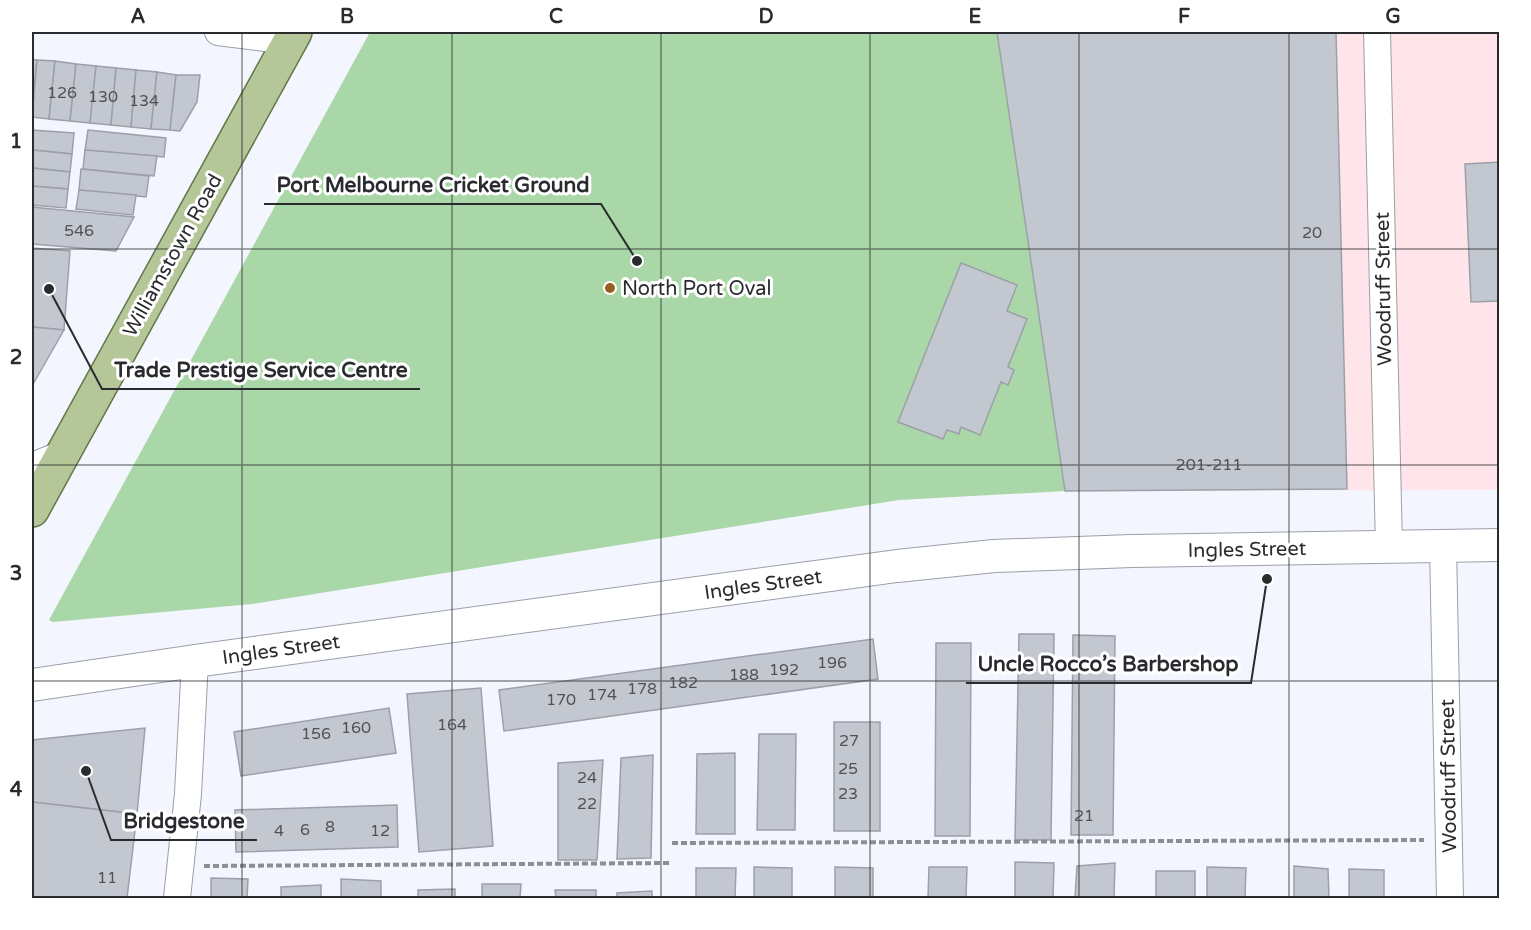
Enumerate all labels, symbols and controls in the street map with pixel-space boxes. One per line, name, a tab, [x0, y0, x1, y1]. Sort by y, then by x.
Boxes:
text: A	[131, 5, 146, 29]
text: B	[340, 5, 354, 29]
text: C	[549, 5, 563, 29]
text: D	[758, 5, 774, 29]
text: E	[969, 5, 982, 29]
text: F	[1178, 5, 1190, 29]
text: G	[1385, 5, 1401, 29]
house number: 126	[47, 83, 77, 103]
house number: 130	[88, 87, 118, 107]
house number: 134	[129, 91, 159, 111]
text: 1	[10, 130, 22, 154]
callout: Port Melbourne Cricket Ground	[264, 165, 601, 204]
street label: Williamstown Road	[118, 170, 228, 341]
text: Port Melbourne Cricket Ground	[277, 173, 589, 198]
street label: Woodruff Street	[1371, 211, 1397, 366]
house number: 546	[64, 221, 94, 241]
house number: 20	[1302, 223, 1322, 243]
place label: North Port Oval	[622, 277, 771, 301]
marker: North Port Oval	[603, 281, 617, 295]
text: 2	[10, 346, 22, 370]
callout: Trade Prestige Service Centre	[102, 350, 420, 389]
text: Trade Prestige Service Centre	[113, 358, 408, 383]
house number: 201-211	[1176, 455, 1242, 475]
street label: Ingles Street	[1188, 537, 1307, 563]
text: 3	[10, 562, 22, 586]
street label: Ingles Street	[703, 565, 824, 605]
street label: Ingles Street	[221, 630, 342, 670]
callout: Uncle Rocco’s Barbershop	[966, 644, 1251, 683]
text: Uncle Rocco’s Barbershop	[977, 652, 1239, 677]
house number: 196	[817, 653, 847, 673]
house number: 192	[769, 660, 799, 680]
house number: 188	[729, 665, 759, 685]
house number: 182	[668, 673, 698, 693]
house number: 178	[627, 679, 657, 699]
house number: 174	[587, 685, 617, 705]
house number: 170	[546, 690, 576, 710]
street label: Woodruff Street	[1436, 698, 1462, 853]
house number: 164	[437, 715, 467, 735]
house number: 160	[341, 718, 371, 738]
house number: 156	[301, 724, 331, 744]
house number: 27	[839, 731, 859, 751]
house number: 25	[838, 759, 858, 779]
house number: 24	[577, 768, 597, 788]
text: 4	[10, 778, 23, 802]
house number: 23	[838, 784, 858, 804]
house number: 22	[577, 794, 597, 814]
callout: Bridgestone	[111, 801, 257, 840]
house number: 21	[1074, 806, 1094, 826]
text: Bridgestone	[123, 809, 245, 834]
house number: 8	[325, 817, 335, 837]
house number: 6	[300, 820, 310, 840]
house number: 4	[274, 821, 284, 841]
house number: 12	[370, 821, 390, 841]
house number: 11	[97, 868, 117, 888]

